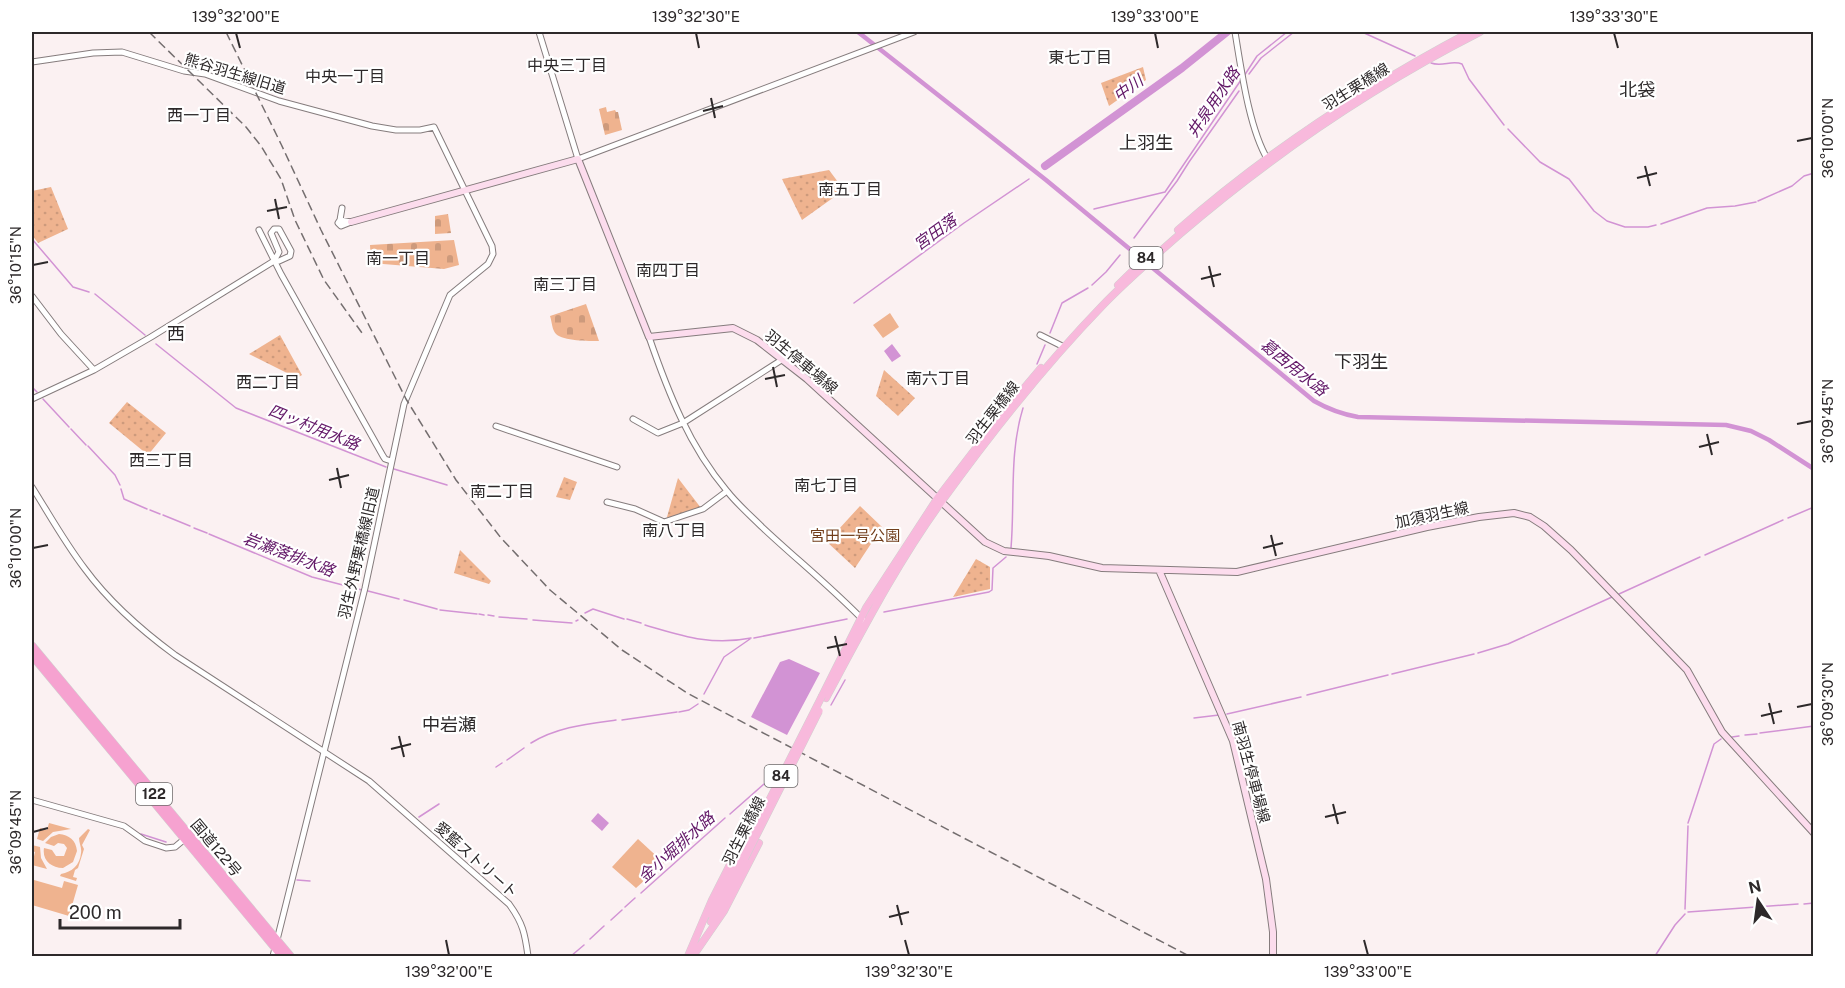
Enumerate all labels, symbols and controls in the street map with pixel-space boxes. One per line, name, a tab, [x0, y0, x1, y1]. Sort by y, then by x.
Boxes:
text: 139°32'00"E	[192, 8, 280, 25]
text: 139°32'30"E	[652, 8, 740, 25]
text: 139°33'00"E	[1111, 8, 1199, 25]
text: 139°33'30"E	[1570, 8, 1658, 25]
district label: 東七丁目	[1048, 48, 1112, 67]
street label: 熊谷羽生線旧道	[182, 50, 288, 97]
district label: 中央三丁目	[527, 56, 607, 75]
street label: 羽生栗橋線	[1319, 59, 1392, 114]
water label: 井泉用水路	[1183, 62, 1245, 141]
district label: 中央一丁目	[305, 67, 385, 86]
water label: 中川	[1110, 70, 1148, 105]
district label: 北袋	[1619, 79, 1655, 100]
text: 36°10'00"N	[1819, 98, 1836, 178]
district label: 西一丁目	[167, 106, 231, 125]
district label: 上羽生	[1119, 132, 1173, 153]
district label: 南五丁目	[818, 180, 882, 199]
water label: 宮田落	[910, 209, 963, 254]
text: 36°10'15"N	[7, 226, 24, 304]
road number: 84	[1130, 247, 1162, 269]
district label: 南一丁目	[366, 249, 430, 268]
district label: 南四丁目	[636, 261, 700, 280]
district label: 南三丁目	[533, 275, 597, 294]
district label: 西	[167, 323, 185, 344]
street label: 羽生停車場線	[761, 326, 841, 397]
water label: 葛西用水路	[1257, 335, 1332, 401]
district label: 下羽生	[1334, 351, 1388, 372]
district label: 南六丁目	[906, 369, 970, 388]
district label: 西二丁目	[236, 373, 300, 392]
street label: 羽生栗橋線	[963, 378, 1022, 447]
text: 36°09'45"N	[1819, 379, 1836, 463]
water label: 四ッ村用水路	[266, 401, 364, 455]
district label: 西三丁目	[129, 451, 193, 470]
district label: 南七丁目	[794, 476, 858, 495]
district label: 南二丁目	[470, 482, 534, 501]
street label: 羽生外野栗橋線旧道	[335, 485, 382, 621]
street label: 加須羽生線	[1393, 498, 1470, 531]
text: 36°10'00"N	[7, 508, 24, 588]
district label: 南八丁目	[642, 521, 706, 540]
park label: 宮田一号公園	[810, 527, 900, 544]
water label: 岩瀬落排水路	[241, 528, 339, 581]
text: 36°09'30"N	[1819, 662, 1836, 746]
district label: 中岩瀬	[422, 714, 476, 735]
street label: 南羽生停車場線	[1230, 719, 1273, 825]
road number: 84	[764, 765, 798, 787]
road number: 122	[136, 783, 172, 805]
text: 36°09'45"N	[7, 790, 24, 874]
street label: 羽生栗橋線	[719, 793, 768, 868]
water label: 金小堀排水路	[634, 807, 720, 887]
street label: 国道122号	[188, 816, 245, 880]
street label: 愛藍ストリート	[432, 818, 521, 901]
north arrow	[1728, 871, 1788, 931]
text: N	[1747, 876, 1763, 898]
scale bar	[60, 892, 180, 930]
text: 200 m	[69, 902, 122, 923]
text: 139°32'00"E	[405, 963, 493, 980]
text: 139°32'30"E	[865, 963, 953, 980]
text: 139°33'00"E	[1324, 963, 1412, 980]

